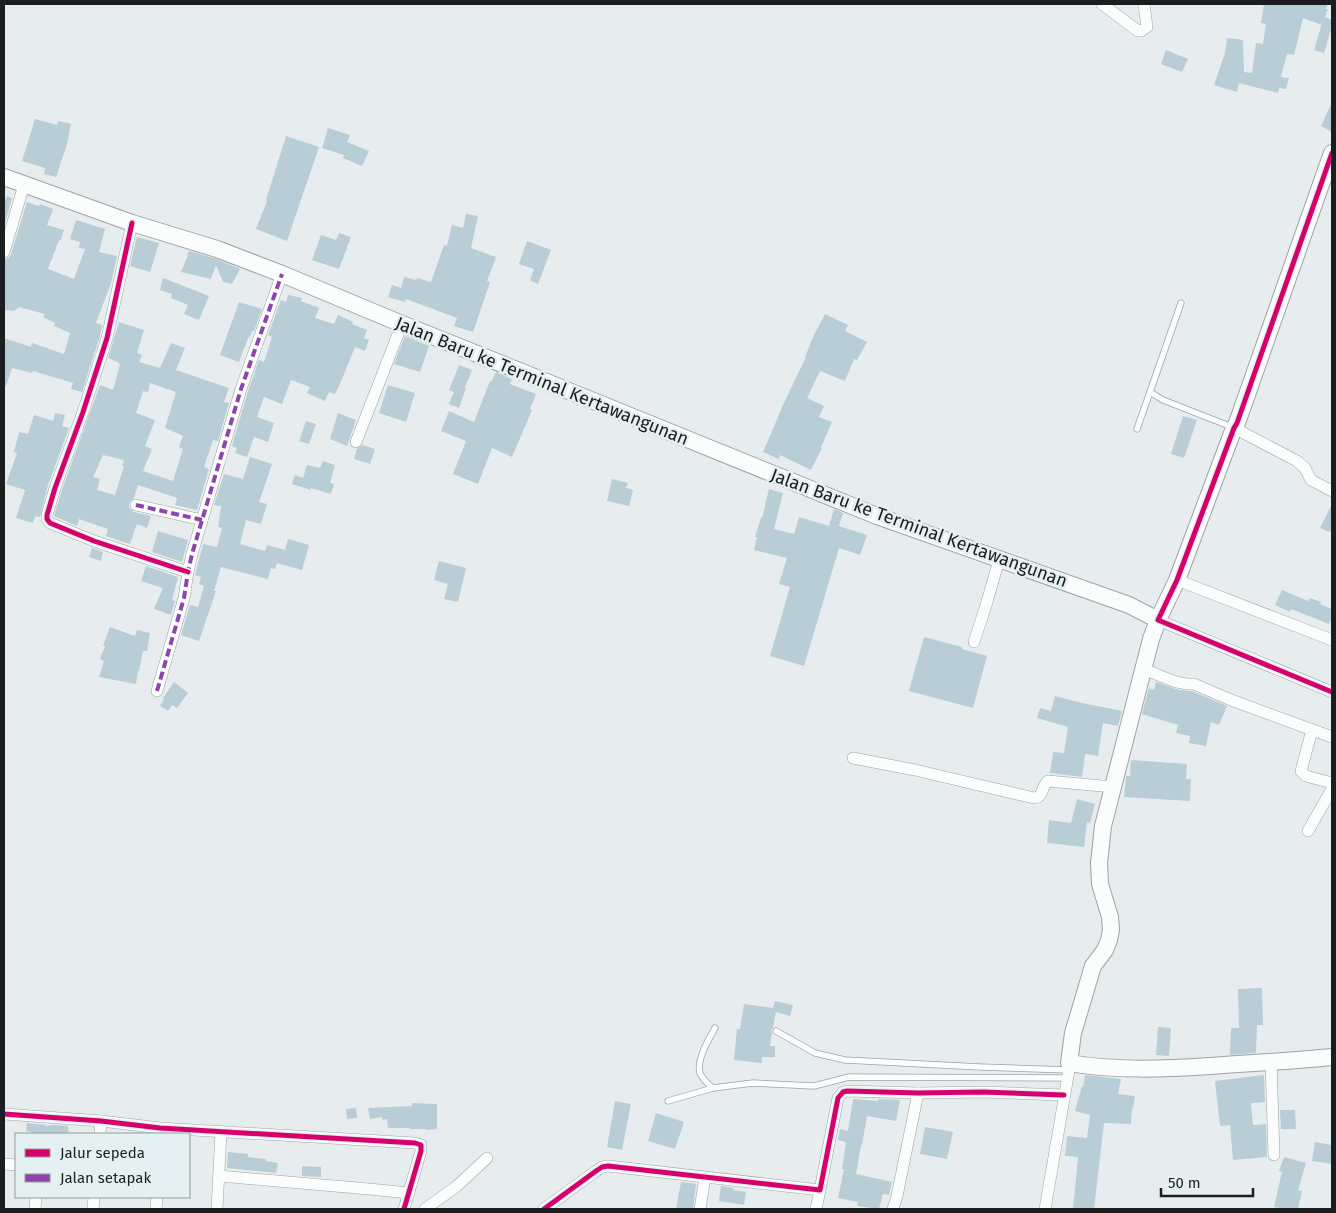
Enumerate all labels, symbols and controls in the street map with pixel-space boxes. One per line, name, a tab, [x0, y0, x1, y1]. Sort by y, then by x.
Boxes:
street label: Jalan Baru ke Terminal Kertawangunan	[392, 312, 692, 450]
street label: Jalan Baru ke Terminal Kertawangunan	[767, 464, 1071, 592]
legend	[15, 1133, 190, 1198]
text: Jalur sepeda	[60, 1144, 145, 1162]
scale bar	[1161, 1166, 1254, 1198]
text: Jalan setapak	[60, 1169, 151, 1187]
text: 50 m	[1168, 1174, 1201, 1192]

